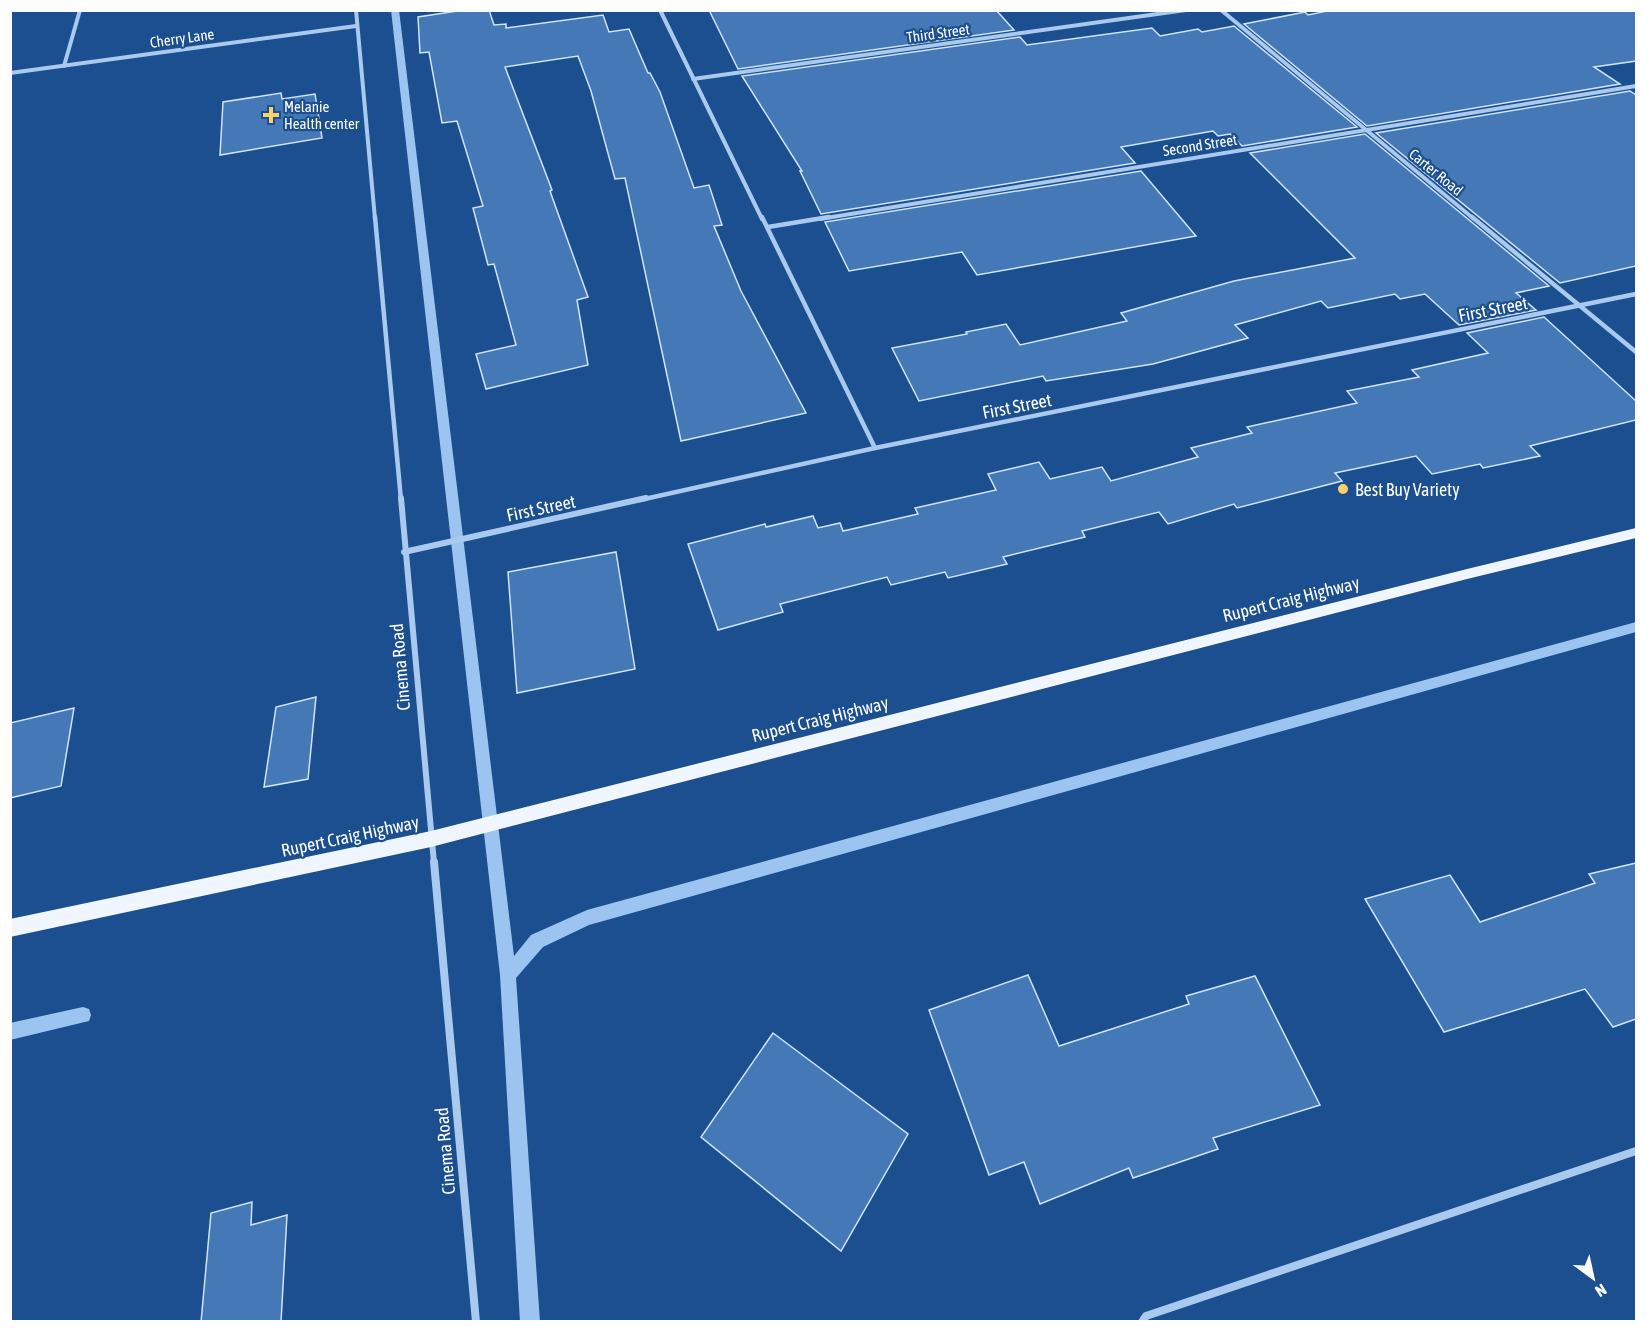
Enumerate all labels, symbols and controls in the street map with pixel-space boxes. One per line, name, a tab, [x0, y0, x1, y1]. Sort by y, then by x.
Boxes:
street label: Third Street	[905, 20, 971, 46]
street label: Cherry Lane	[149, 25, 215, 51]
place label: Melanie Health center	[284, 98, 360, 132]
marker: Melanie Health center	[262, 106, 280, 124]
street label: Second Street	[1162, 131, 1238, 159]
street label: Carter Road	[1406, 145, 1466, 199]
street label: First Street	[1457, 292, 1529, 326]
street label: First Street	[981, 389, 1053, 423]
place label: Best Buy Variety	[1355, 479, 1460, 500]
marker: Best Buy Variety	[1336, 482, 1350, 496]
street label: First Street	[504, 490, 578, 526]
street label: Rupert Craig Highway	[1220, 572, 1362, 626]
street label: Cinema Road	[386, 623, 414, 711]
street label: Rupert Craig Highway	[749, 692, 891, 746]
street label: Rupert Craig Highway	[279, 811, 421, 861]
street label: Cinema Road	[431, 1107, 459, 1195]
north arrow	[1563, 1248, 1623, 1308]
text: N	[1592, 1280, 1610, 1301]

